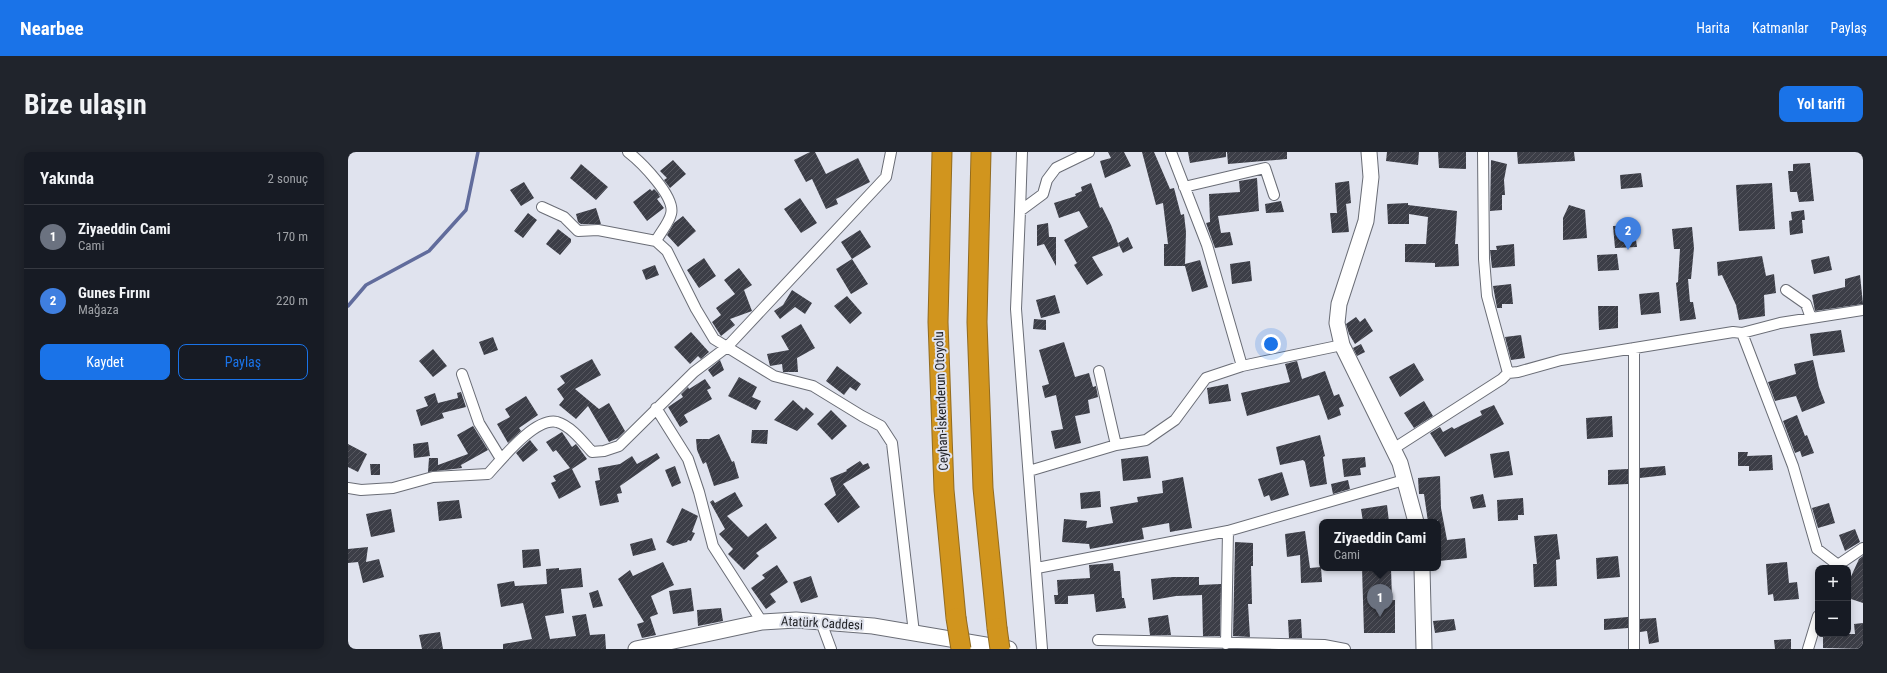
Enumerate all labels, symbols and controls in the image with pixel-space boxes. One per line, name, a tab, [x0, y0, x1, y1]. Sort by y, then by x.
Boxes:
text: Nearbee	[20, 17, 84, 40]
text: Harita	[1696, 20, 1730, 36]
text: Katmanlar	[1752, 20, 1809, 36]
text: Paylaş	[1831, 20, 1867, 36]
button: Yol tarifi	[1779, 86, 1863, 122]
text: Bize ulaşın	[24, 88, 147, 121]
text: Yakında	[40, 168, 94, 188]
text: 2 sonuç	[268, 171, 308, 186]
pin: 2	[1615, 217, 1641, 250]
text: Ziyaeddin Cami	[78, 220, 171, 238]
text: 1	[50, 229, 56, 244]
text: 170 m	[276, 229, 308, 244]
text: Cami	[78, 238, 104, 253]
text: Gunes Fırını	[78, 284, 150, 302]
text: 2	[50, 293, 56, 308]
text: 220 m	[276, 293, 308, 308]
text: Mağaza	[78, 302, 119, 317]
street label: Ceyhan-İskenderun Otoyolu	[931, 331, 951, 471]
your location	[1261, 334, 1281, 354]
button: Kaydet	[40, 344, 170, 380]
button: Paylaş	[178, 344, 308, 380]
popup	[1319, 519, 1441, 571]
text: Ziyaeddin Cami	[1334, 529, 1426, 547]
text: Cami	[1334, 547, 1360, 562]
map controls	[1815, 565, 1851, 637]
button: +	[1815, 565, 1851, 601]
pin: 1	[1367, 584, 1393, 617]
button: −	[1815, 601, 1851, 637]
street label: Atatürk Caddesi	[781, 613, 863, 633]

